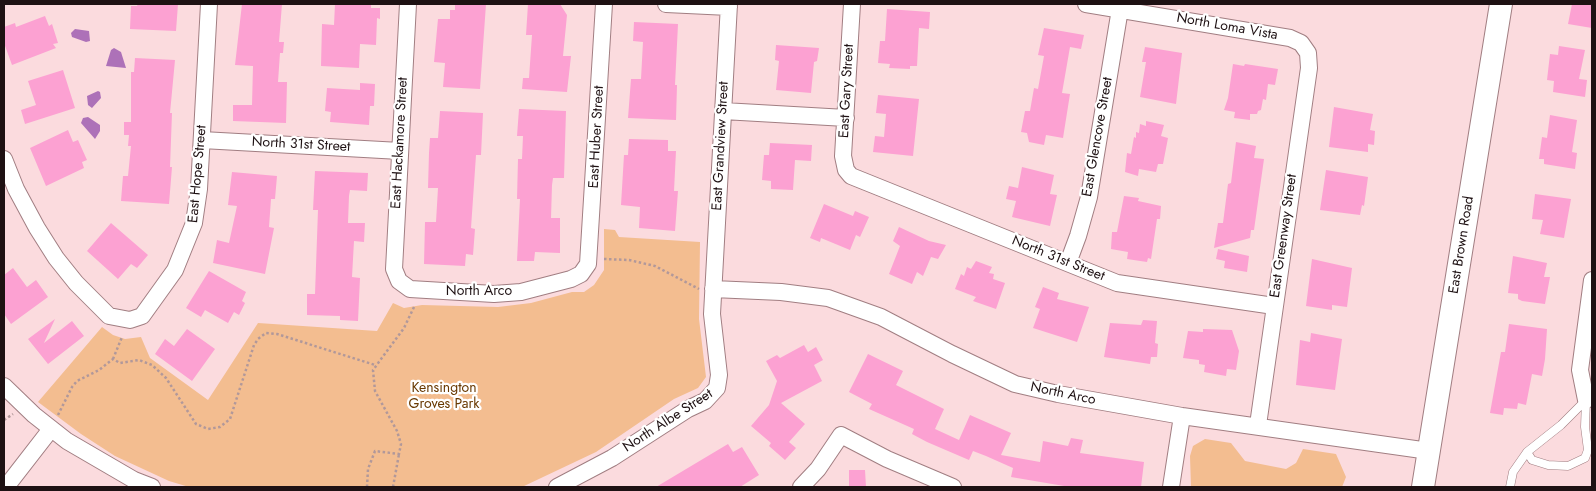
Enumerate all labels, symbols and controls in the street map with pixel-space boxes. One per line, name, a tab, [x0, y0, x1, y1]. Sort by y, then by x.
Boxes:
street label: North Loma Vista	[1175, 10, 1279, 44]
street label: East Gary Street	[836, 44, 858, 138]
street label: East Glencove Street	[1079, 76, 1117, 198]
street label: East Hackamore Street	[388, 77, 412, 209]
street label: East Grandview Street	[709, 81, 733, 211]
street label: East Huber Street	[586, 85, 608, 189]
street label: East Hope Street	[185, 124, 211, 224]
street label: North 31st Street	[251, 134, 351, 156]
street label: East Greenway Street	[1267, 173, 1301, 299]
street label: East Brown Road	[1446, 195, 1478, 295]
street label: North 31st Street	[1009, 233, 1107, 285]
street label: North Arco	[446, 284, 512, 300]
street label: North Arco	[1029, 379, 1097, 409]
park label: Kensington Groves Park	[409, 381, 479, 414]
street label: North Albe Street	[620, 386, 716, 456]

